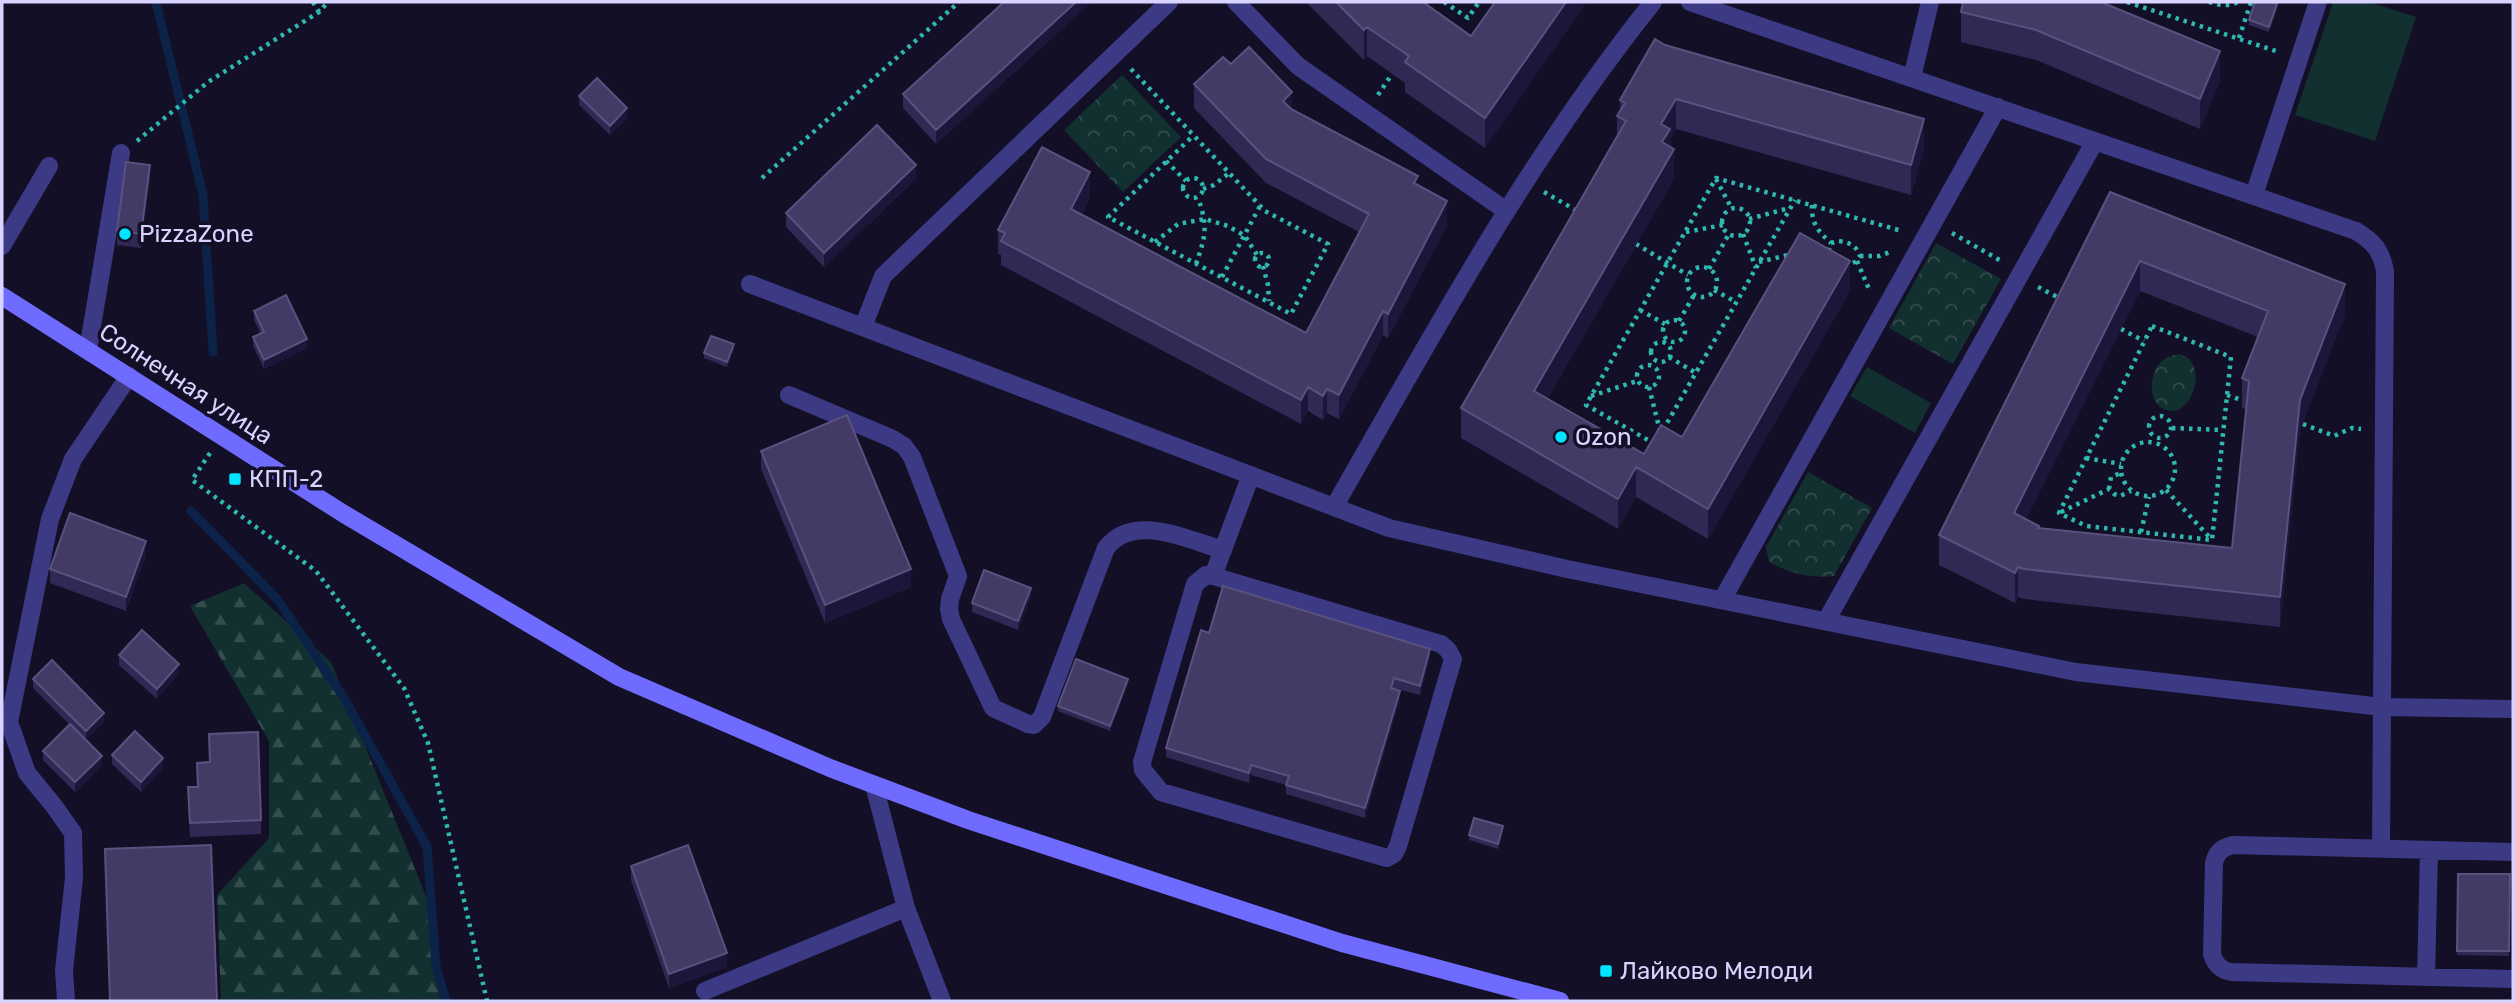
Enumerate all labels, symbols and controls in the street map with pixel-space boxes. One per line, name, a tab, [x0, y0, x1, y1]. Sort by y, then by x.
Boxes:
place label: PizzaZone	[139, 220, 254, 248]
marker: PizzaZone	[117, 226, 133, 242]
street label: Солнечная улица	[94, 318, 278, 450]
place label: Ozon	[1575, 423, 1632, 451]
marker: Ozon	[1553, 429, 1569, 445]
place label: КПП-2	[249, 465, 323, 493]
marker: КПП-2	[227, 471, 243, 487]
place label: Лайково Мелоди	[1620, 957, 1813, 985]
marker: Лайково Мелоди	[1598, 963, 1614, 979]

